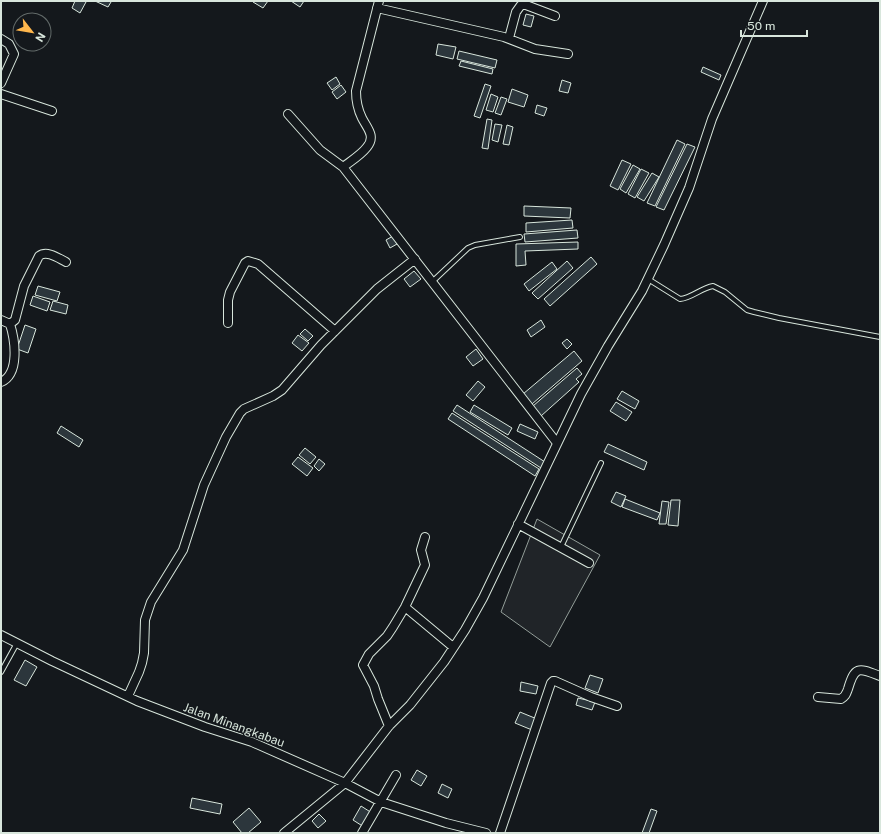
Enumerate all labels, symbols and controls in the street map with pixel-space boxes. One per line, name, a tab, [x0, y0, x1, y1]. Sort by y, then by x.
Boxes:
north arrow	[12, 12, 52, 52]
scale bar	[741, 12, 807, 38]
text: 50 m	[747, 19, 775, 33]
text: N	[33, 30, 48, 44]
street label: Jalan Minangkabau	[181, 700, 287, 750]

